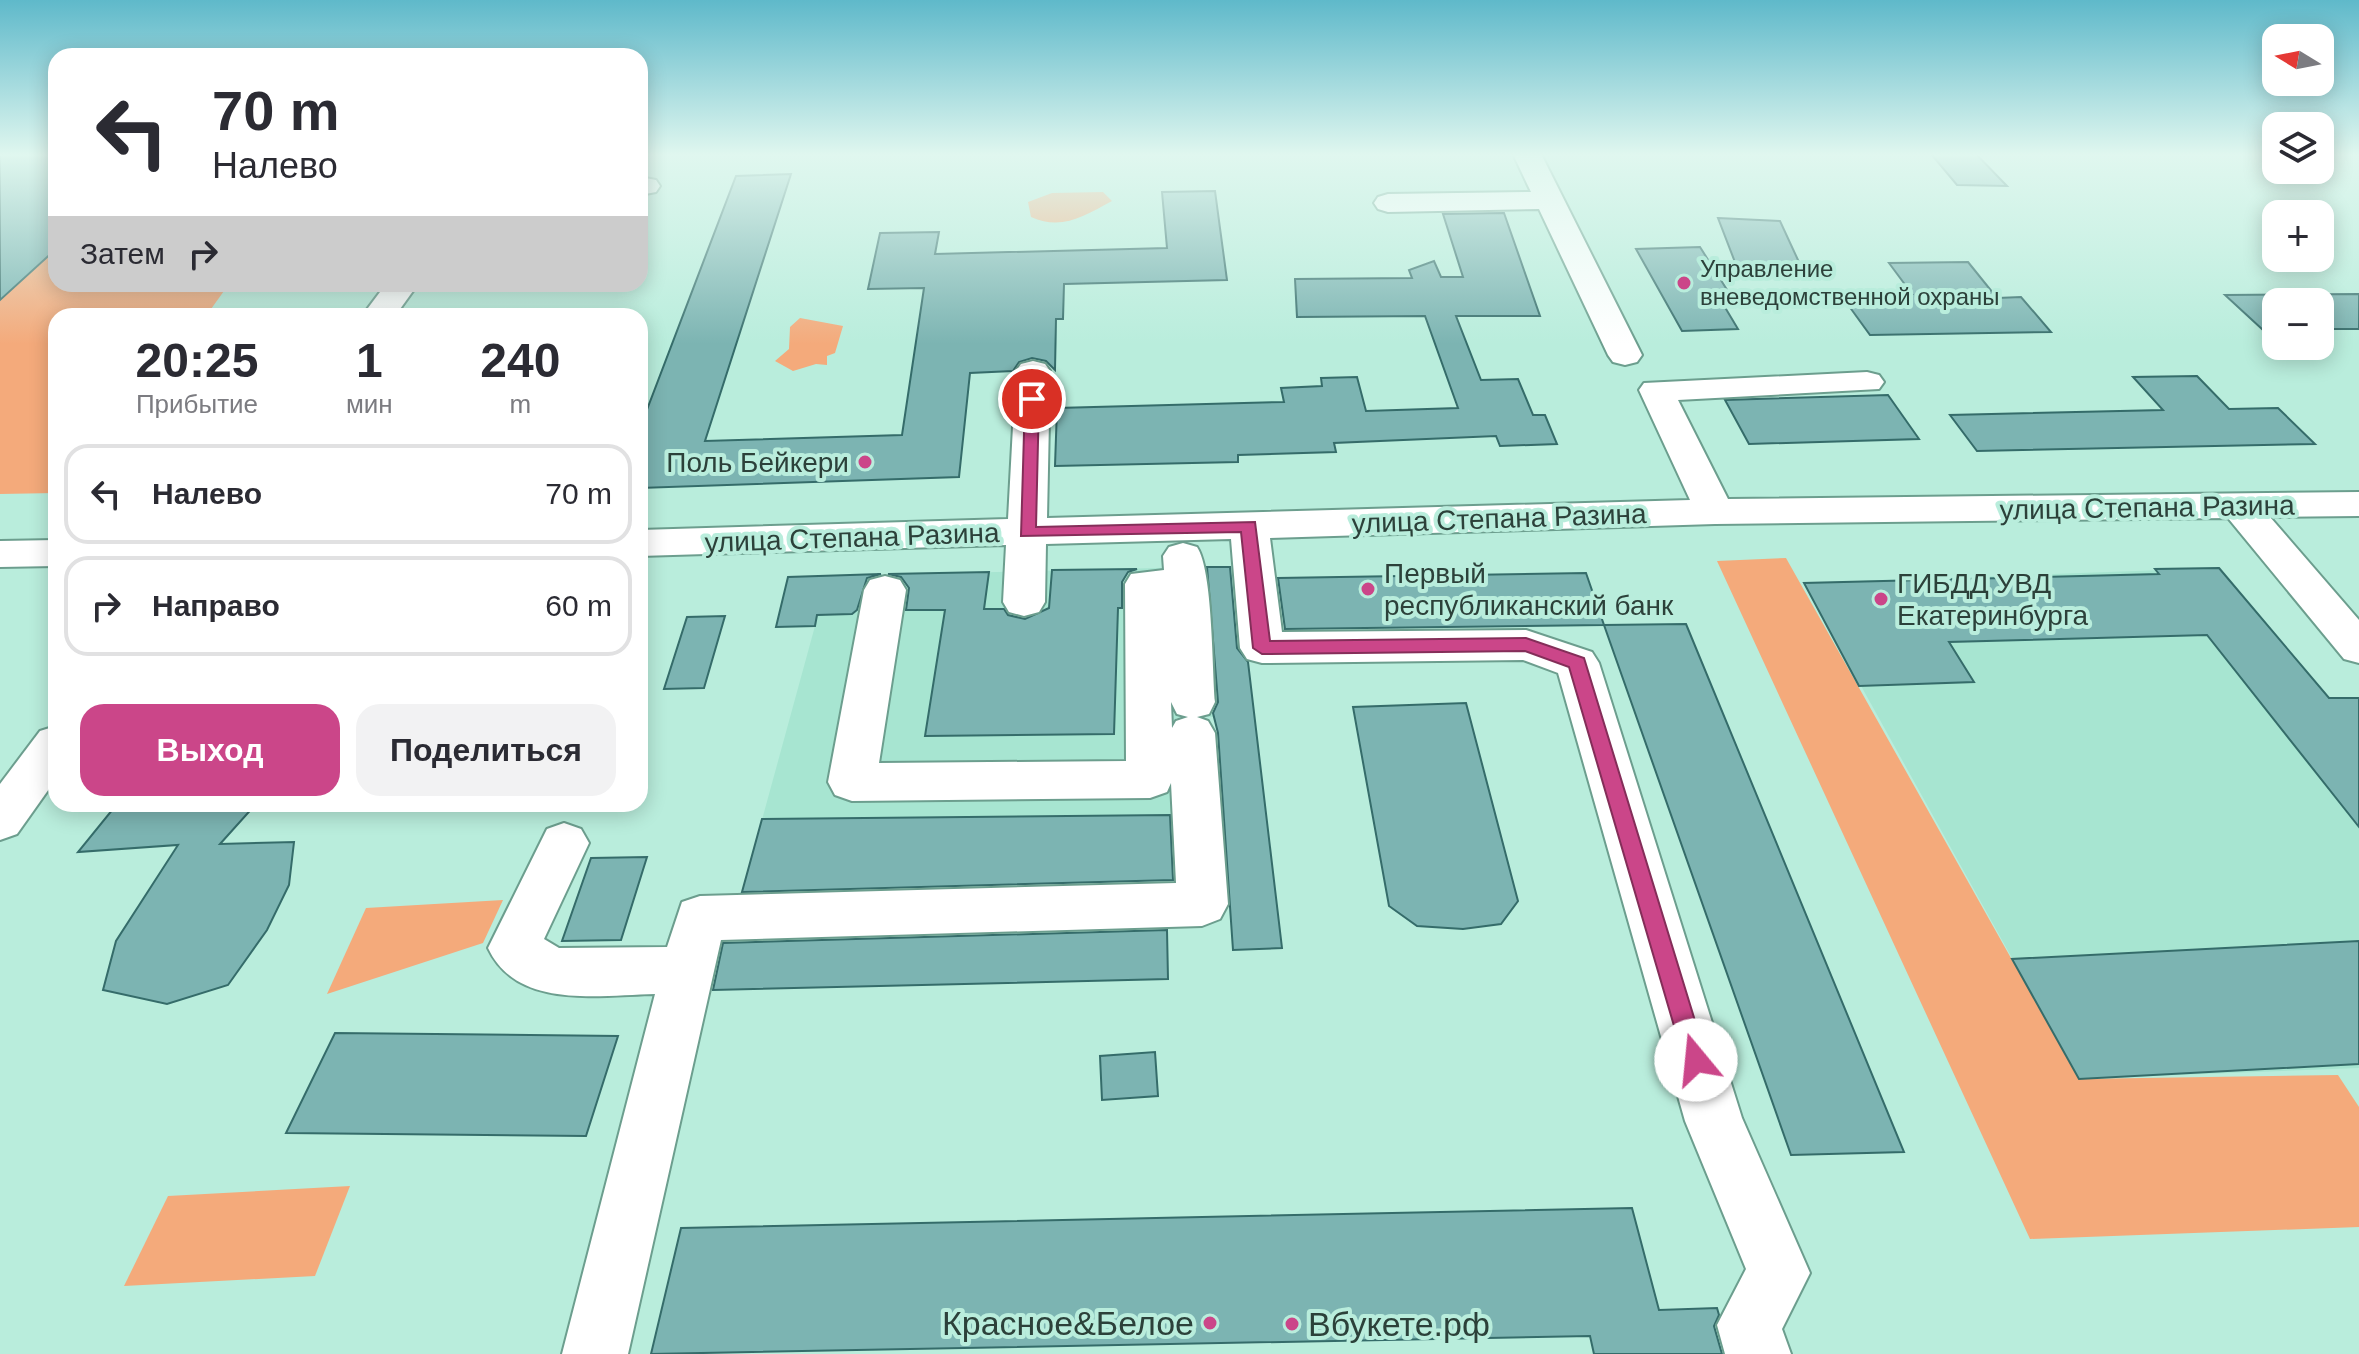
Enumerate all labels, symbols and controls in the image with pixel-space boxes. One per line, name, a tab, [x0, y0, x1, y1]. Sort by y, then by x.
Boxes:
north arrow	[2262, 24, 2334, 96]
map controls	[2262, 24, 2334, 360]
text: 70 m	[212, 79, 340, 142]
icon: left	[80, 80, 184, 184]
button: layers	[2262, 112, 2334, 184]
text: Налево	[212, 145, 338, 186]
button: +	[2262, 200, 2334, 272]
icon: right	[181, 232, 225, 276]
text: Затем	[80, 237, 165, 270]
place label: Управление вневедомственной охраны	[1700, 255, 2000, 310]
marker: Управление вневедомственной охраны	[1675, 274, 1693, 292]
button: −	[2262, 288, 2334, 360]
text: 20:25	[136, 334, 258, 387]
text: 1	[356, 334, 383, 387]
text: 240	[480, 334, 560, 387]
pin	[998, 365, 1066, 433]
icon: arrive	[1010, 377, 1054, 421]
text: Прибытие	[136, 389, 258, 419]
text: мин	[346, 389, 393, 419]
text: m	[510, 389, 531, 419]
place label: Поль Бейкери	[666, 447, 849, 478]
marker: Поль Бейкери	[856, 453, 874, 471]
icon: left	[84, 472, 128, 516]
text: Налево	[152, 477, 262, 510]
text: 70 m	[545, 477, 612, 510]
street label: улица Степана Разина	[1999, 489, 2295, 526]
street label: улица Степана Разина	[1351, 498, 1647, 539]
street label: улица Степана Разина	[704, 517, 1000, 558]
place label: Первый республиканский банк	[1384, 558, 1674, 621]
place label: ГИБДД УВД Екатеринбурга	[1897, 568, 2089, 631]
marker: Первый республиканский банк	[1359, 580, 1377, 598]
icon: right	[84, 584, 128, 628]
text: Направо	[152, 589, 280, 622]
text: 60 m	[545, 589, 612, 622]
marker: ГИБДД УВД Екатеринбурга	[1872, 590, 1890, 608]
button: Выход	[80, 704, 340, 796]
button: Поделиться	[356, 704, 616, 796]
position arrow	[1654, 1018, 1738, 1102]
place label: Красное&Белое	[942, 1304, 1194, 1342]
place label: Вбукете.рф	[1308, 1305, 1490, 1343]
marker: Красное&Белое	[1201, 1314, 1219, 1332]
marker: Вбукете.рф	[1283, 1315, 1301, 1333]

